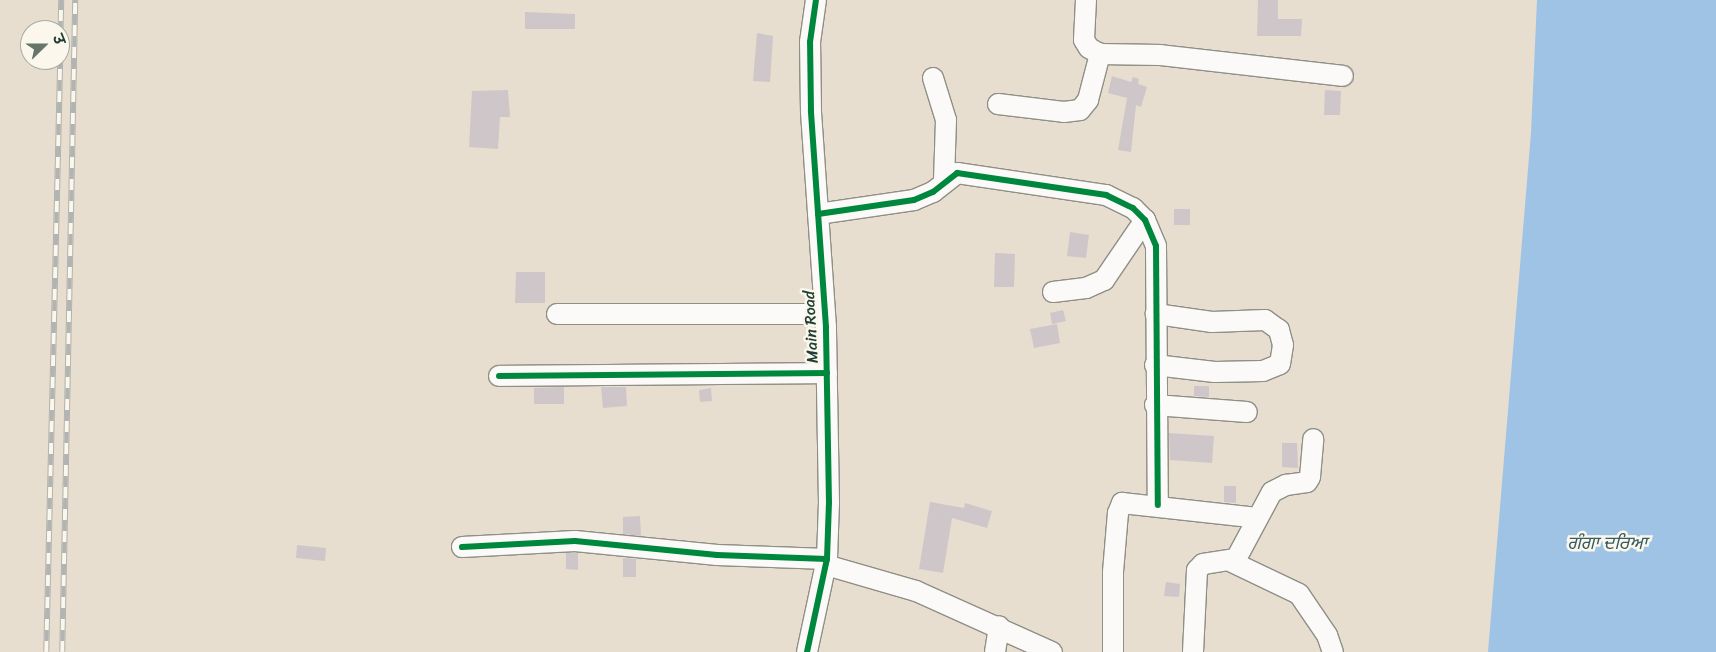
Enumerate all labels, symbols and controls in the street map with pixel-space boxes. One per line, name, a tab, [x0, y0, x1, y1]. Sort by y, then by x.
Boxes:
north arrow	[20, 20, 70, 70]
text: उ	[45, 31, 72, 49]
street label: Main Road	[800, 290, 822, 364]
water label: ਗੰਗਾ ਦਰਿਆ	[1567, 532, 1647, 554]

